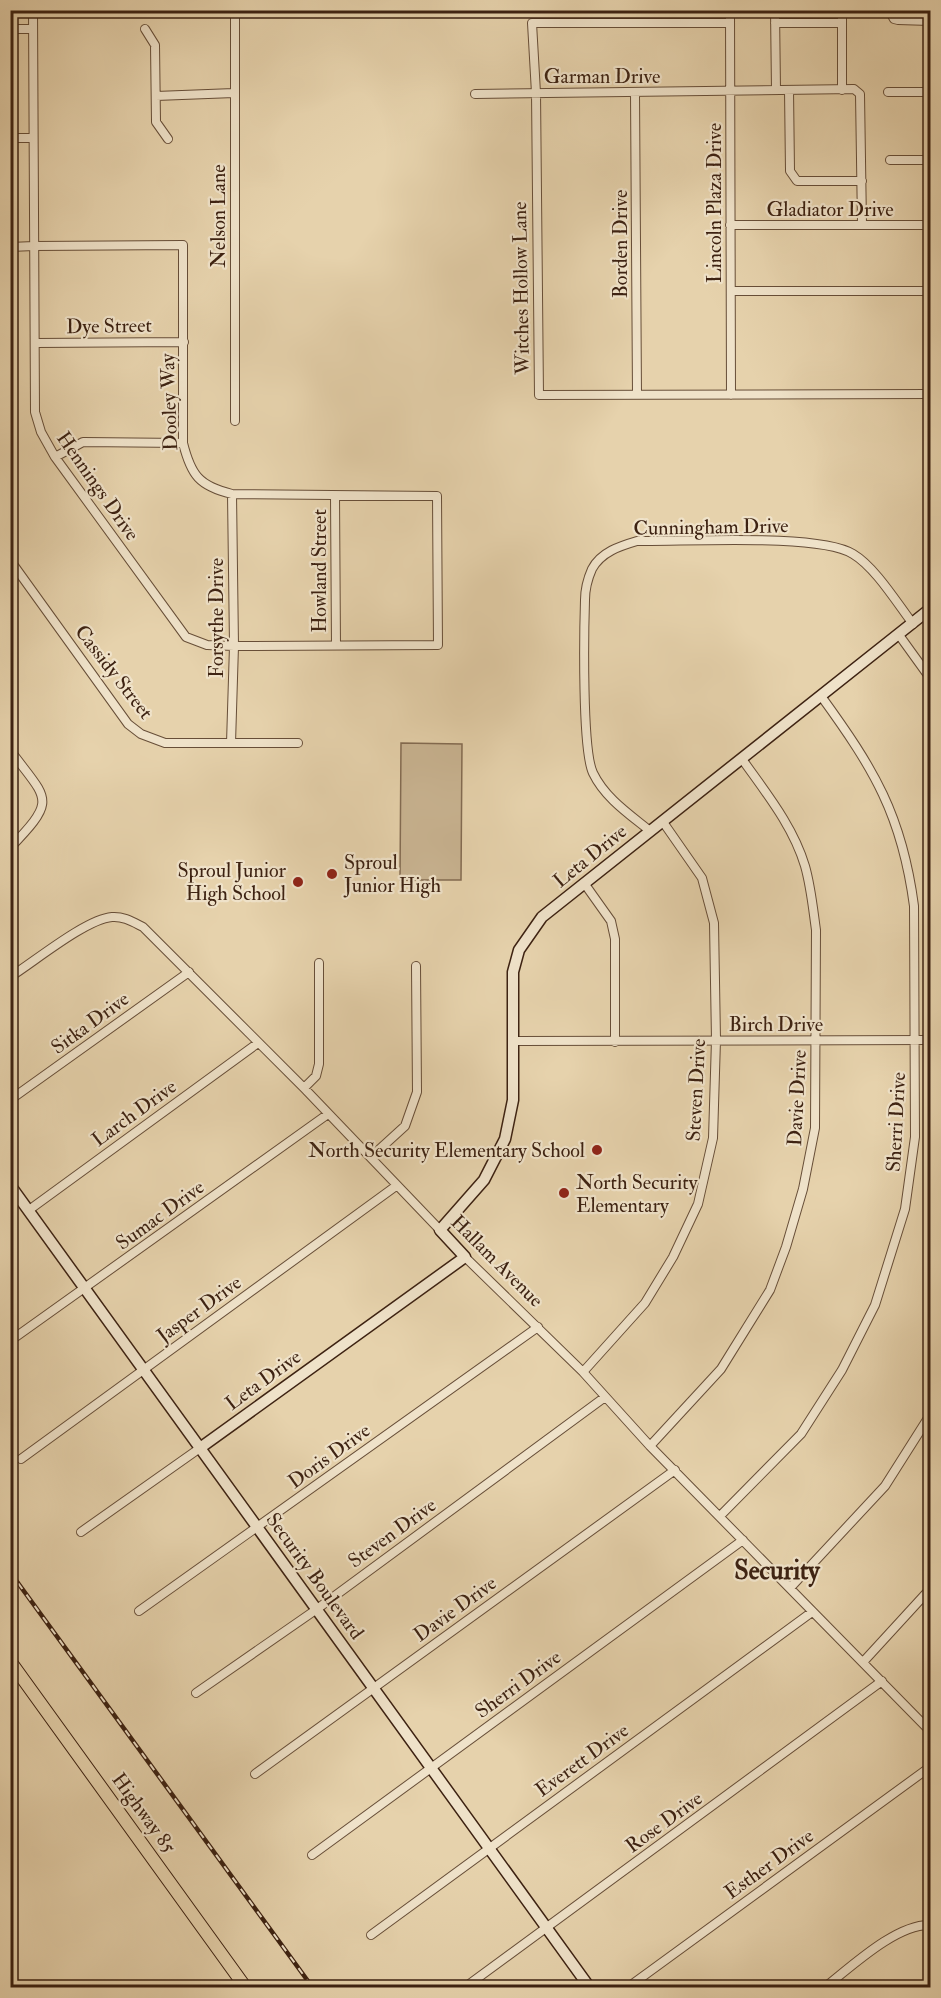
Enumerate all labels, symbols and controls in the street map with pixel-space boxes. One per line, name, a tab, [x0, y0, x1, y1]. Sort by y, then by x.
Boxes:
street label: Garman Drive	[544, 64, 660, 89]
street label: Lincoln Plaza Drive	[702, 123, 727, 283]
street label: Nelson Lane	[206, 164, 231, 268]
street label: Borden Drive	[608, 190, 633, 298]
street label: Gladiator Drive	[766, 197, 894, 222]
street label: Witches Hollow Lane	[507, 201, 535, 376]
street label: Dye Street	[66, 313, 153, 339]
street label: Dooley Way	[155, 352, 183, 451]
street label: Hennings Drive	[51, 427, 145, 545]
street label: Howland Street	[307, 509, 332, 633]
street label: Cunningham Drive	[633, 513, 789, 541]
street label: Forsythe Drive	[204, 558, 229, 678]
street label: Cassidy Street	[69, 620, 159, 725]
street label: Leta Drive	[548, 819, 632, 893]
place label: Sproul Junior High	[343, 850, 441, 898]
place label: Sproul Junior High School	[177, 858, 287, 906]
marker: Sproul Junior High	[325, 867, 339, 881]
marker: Sproul Junior High School	[291, 875, 305, 889]
street label: Sitka Drive	[46, 986, 134, 1060]
street label: Birch Drive	[729, 1012, 823, 1037]
street label: Steven Drive	[681, 1038, 711, 1142]
street label: Davie Drive	[782, 1049, 812, 1147]
street label: Sherri Drive	[881, 1071, 911, 1173]
street label: Larch Drive	[87, 1074, 181, 1152]
place label: North Security Elementary School	[308, 1138, 585, 1163]
marker: North Security Elementary School	[590, 1143, 604, 1157]
place label: North Security Elementary	[576, 1170, 699, 1218]
street label: Sumac Drive	[111, 1175, 209, 1255]
marker: North Security Elementary	[557, 1186, 571, 1200]
street label: Hallam Avenue	[445, 1209, 549, 1313]
street label: Jasper Drive	[151, 1270, 247, 1350]
street label: Leta Drive	[220, 1344, 306, 1416]
street label: Doris Drive	[283, 1418, 375, 1494]
street label: Steven Drive	[343, 1493, 441, 1573]
street label: Security Boulevard	[261, 1508, 369, 1644]
district label: Security	[734, 1555, 821, 1588]
street label: Davie Drive	[409, 1571, 501, 1647]
street label: Sherri Drive	[470, 1644, 566, 1724]
street label: Everett Drive	[530, 1718, 634, 1802]
street label: Highway 85	[106, 1768, 182, 1858]
street label: Rose Drive	[621, 1786, 707, 1858]
street label: Esther Drive	[720, 1823, 818, 1905]

